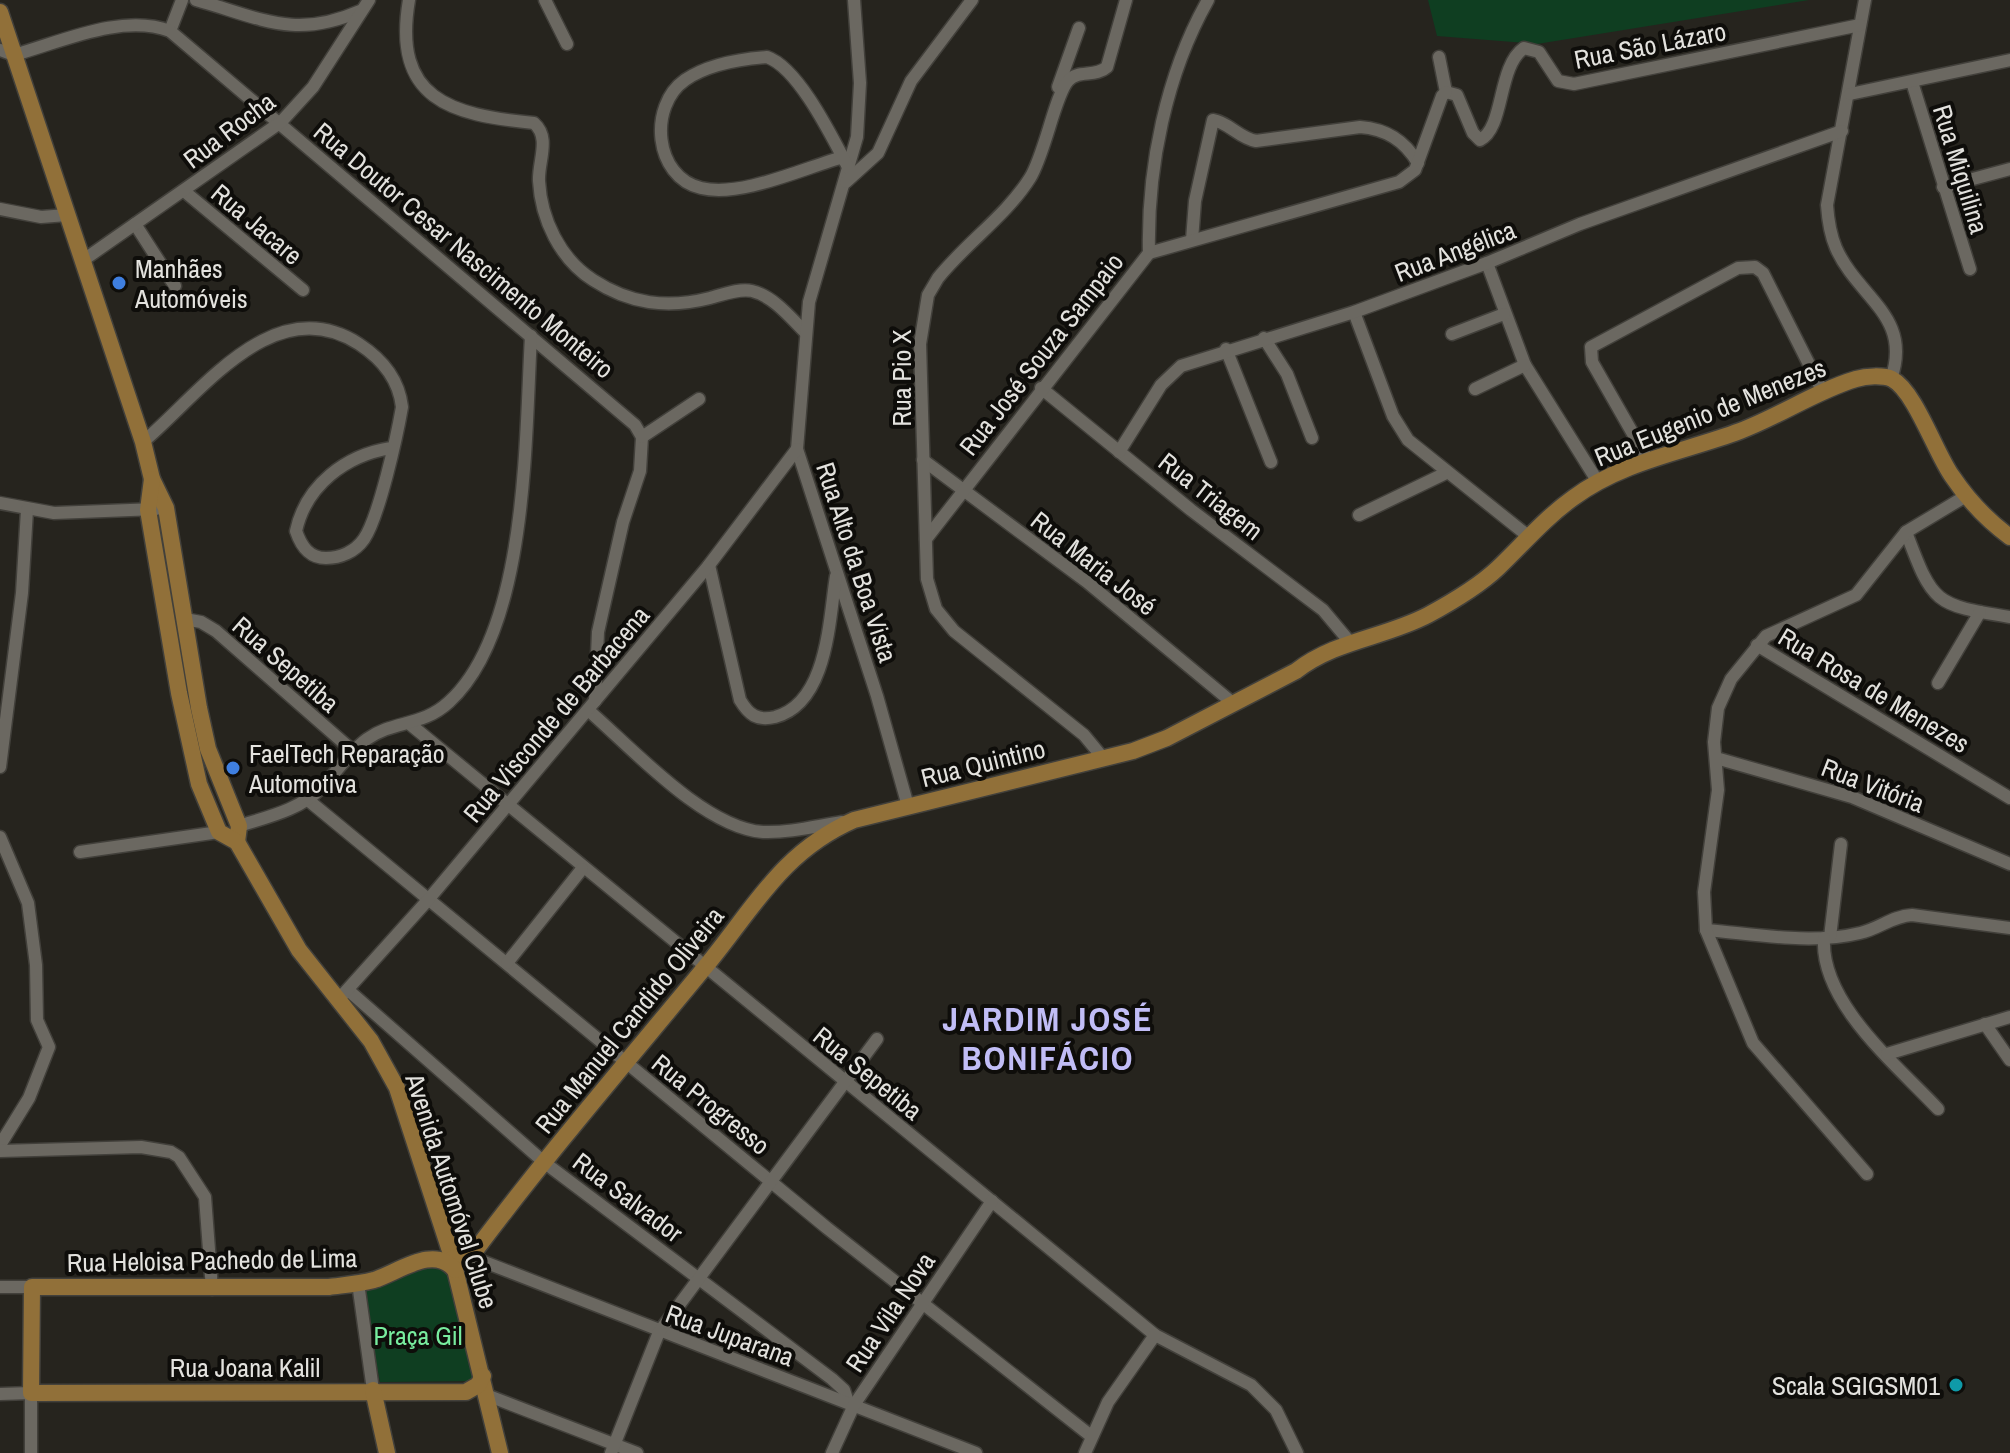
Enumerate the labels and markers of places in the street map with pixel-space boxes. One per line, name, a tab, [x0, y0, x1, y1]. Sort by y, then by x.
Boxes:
place label: Manhães Automóveis	[134, 251, 248, 316]
marker: Manhães Automóveis	[110, 274, 128, 292]
place label: FaelTech Reparação Automotiva	[248, 736, 445, 801]
marker: FaelTech Reparação Automotiva	[224, 759, 242, 777]
place label: Scala SGIGSM01	[1772, 1368, 1940, 1403]
marker: Scala SGIGSM01	[1947, 1376, 1965, 1394]

